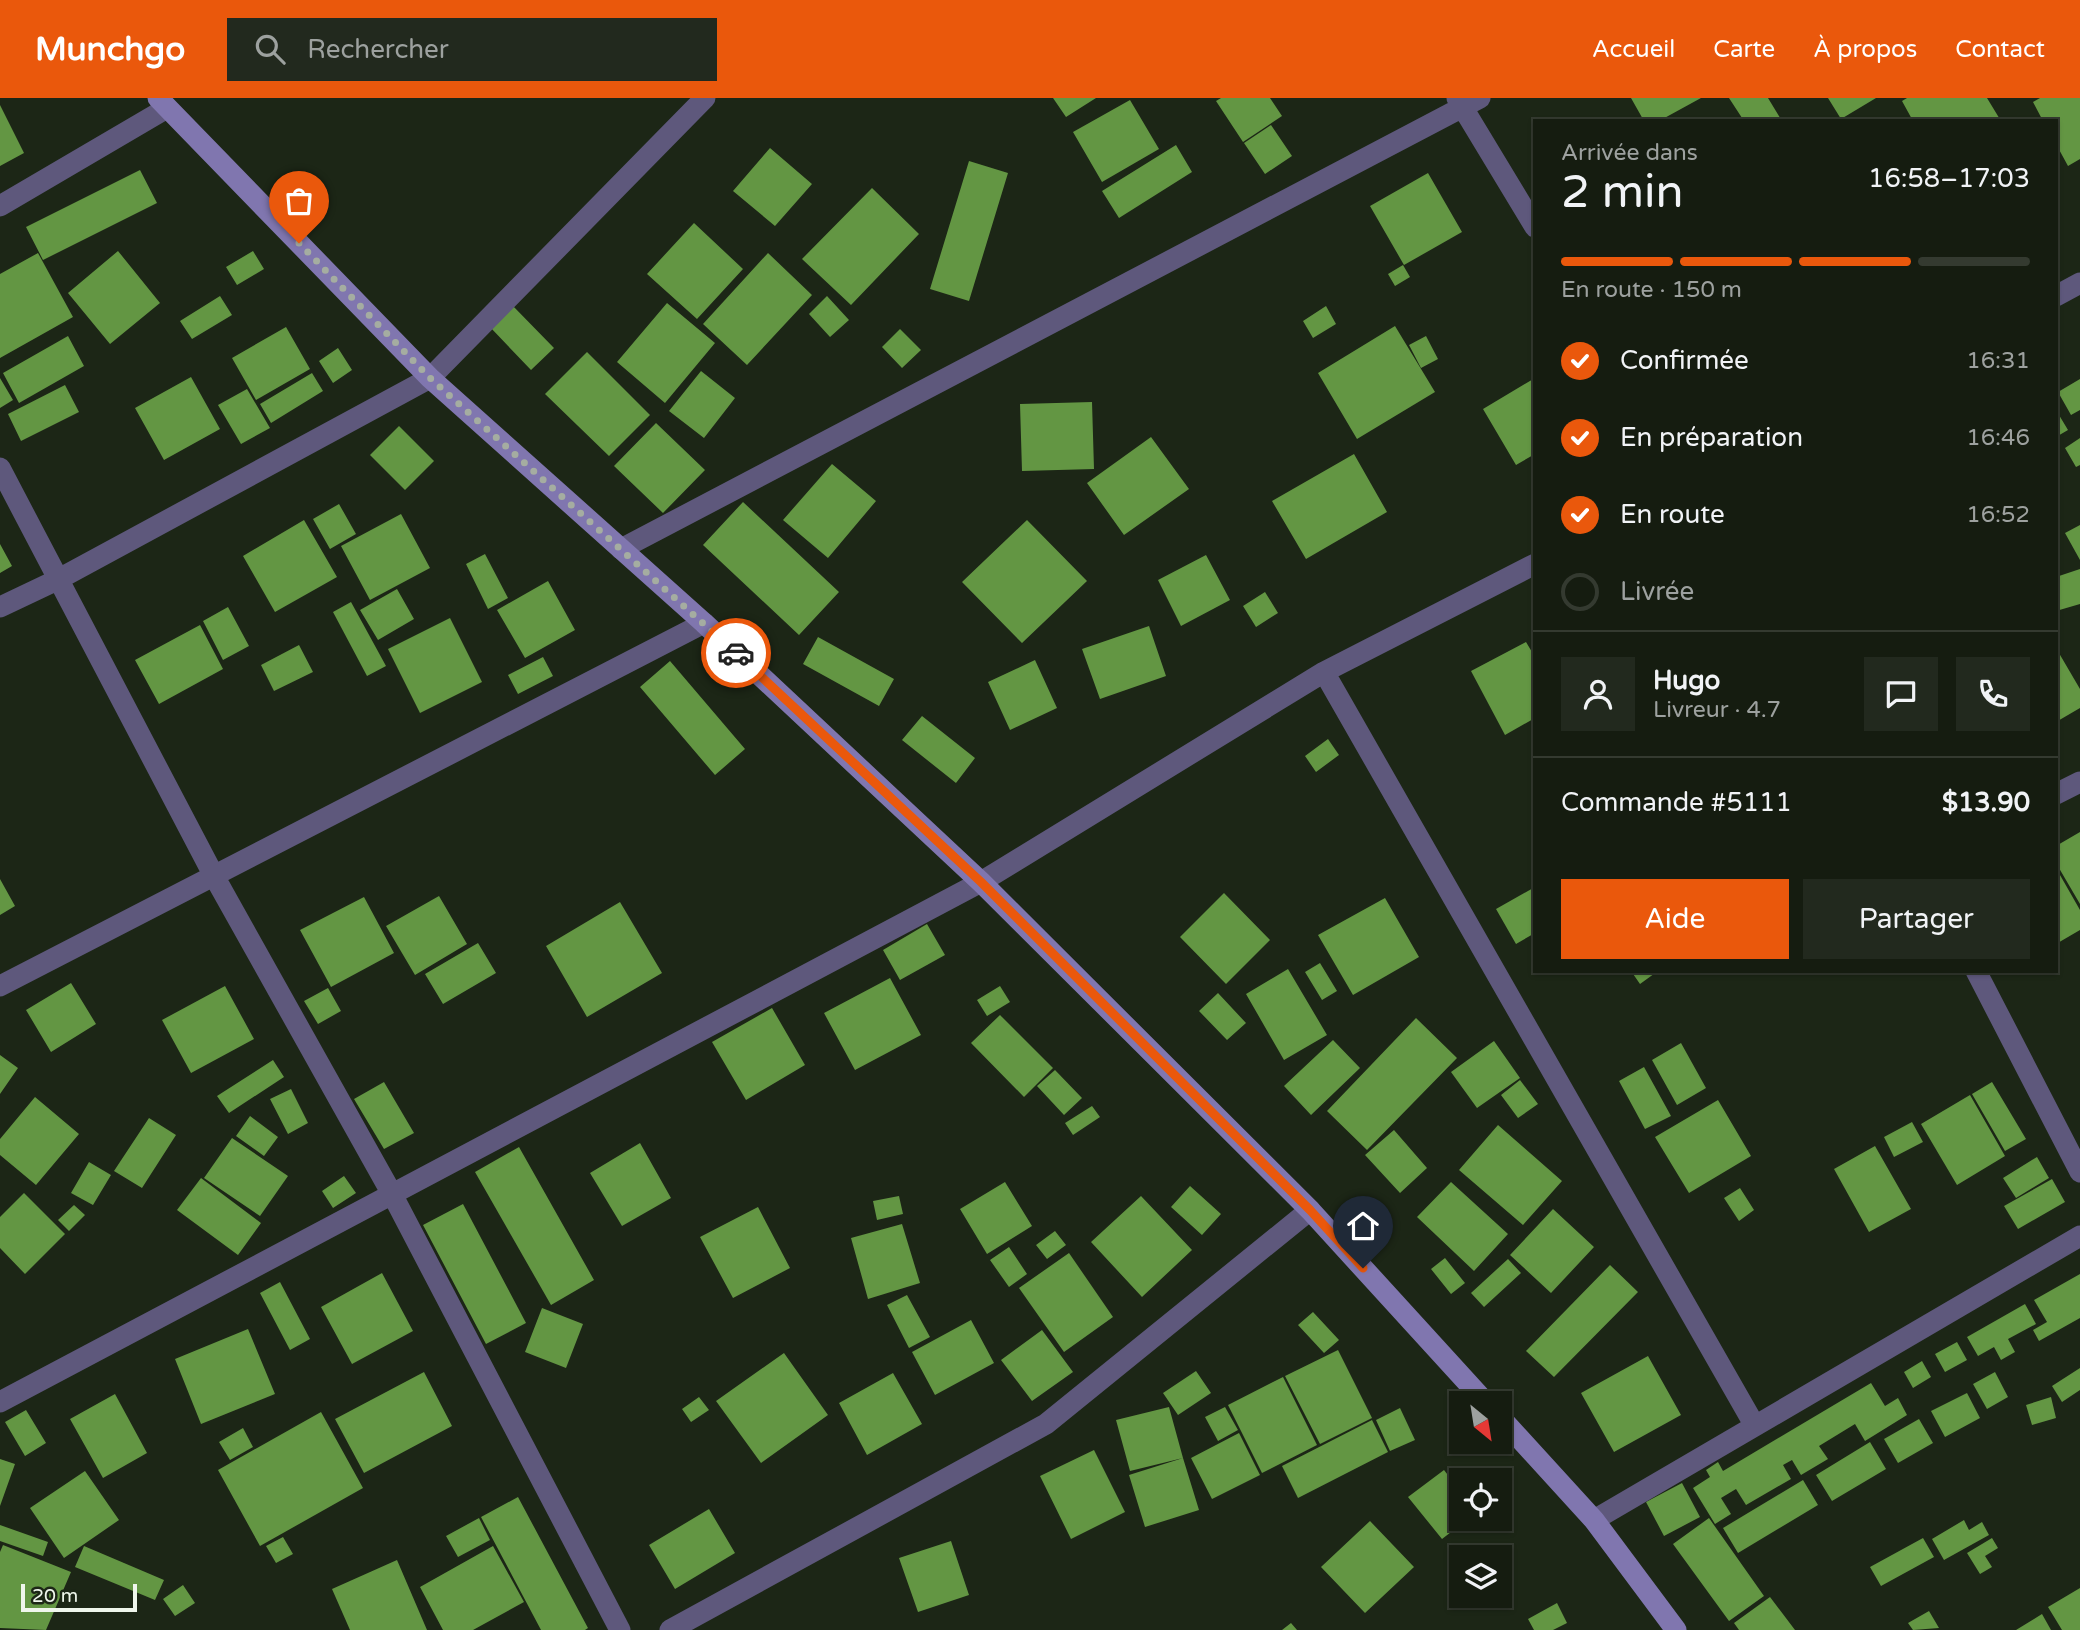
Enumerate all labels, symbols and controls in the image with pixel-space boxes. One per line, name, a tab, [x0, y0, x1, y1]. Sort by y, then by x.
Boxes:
search box	[227, 18, 717, 81]
text: Munchgo	[35, 30, 185, 69]
icon: search	[251, 30, 289, 68]
text: Rechercher	[307, 34, 449, 65]
text: Accueil	[1592, 35, 1675, 64]
text: Carte	[1713, 35, 1775, 64]
text: À propos	[1813, 35, 1917, 64]
text: Contact	[1955, 35, 2045, 64]
text: Arrivée dans	[1561, 139, 1698, 167]
text: 16:58–17:03	[1868, 163, 2030, 194]
text: 2 min	[1561, 165, 1684, 220]
pin	[269, 171, 329, 243]
icon: bag	[280, 182, 318, 220]
text: En route · 150 m	[1561, 276, 1742, 304]
icon: check	[1561, 342, 1599, 380]
text: Confirmée	[1620, 345, 1749, 376]
text: 16:31	[1966, 347, 2030, 375]
icon: check	[1561, 419, 1599, 457]
text: En préparation	[1620, 422, 1803, 453]
text: 16:46	[1966, 424, 2030, 452]
icon: check	[1561, 496, 1599, 534]
text: En route	[1620, 499, 1725, 530]
text: 16:52	[1966, 501, 2030, 529]
text: Livrée	[1620, 576, 1694, 607]
courier	[701, 618, 771, 688]
icon: car	[717, 634, 755, 672]
button: person	[1561, 657, 1635, 731]
button: chat	[1864, 657, 1938, 731]
button: phone	[1956, 657, 2030, 731]
text: Hugo	[1653, 665, 1720, 696]
text: Livreur · 4.7	[1653, 696, 1781, 724]
text: Commande #5111	[1561, 787, 1792, 818]
text: $13.90	[1942, 787, 2030, 818]
button: Aide	[1561, 879, 1789, 959]
button: Partager	[1803, 879, 2030, 959]
pin	[1333, 1196, 1393, 1268]
icon: home	[1344, 1207, 1382, 1245]
north arrow	[1449, 1391, 1512, 1454]
map controls	[1449, 1391, 1512, 1608]
button: locate	[1449, 1468, 1512, 1531]
button: layers	[1449, 1545, 1512, 1608]
scale bar	[21, 1581, 136, 1613]
text: 20 m	[32, 1585, 78, 1607]

